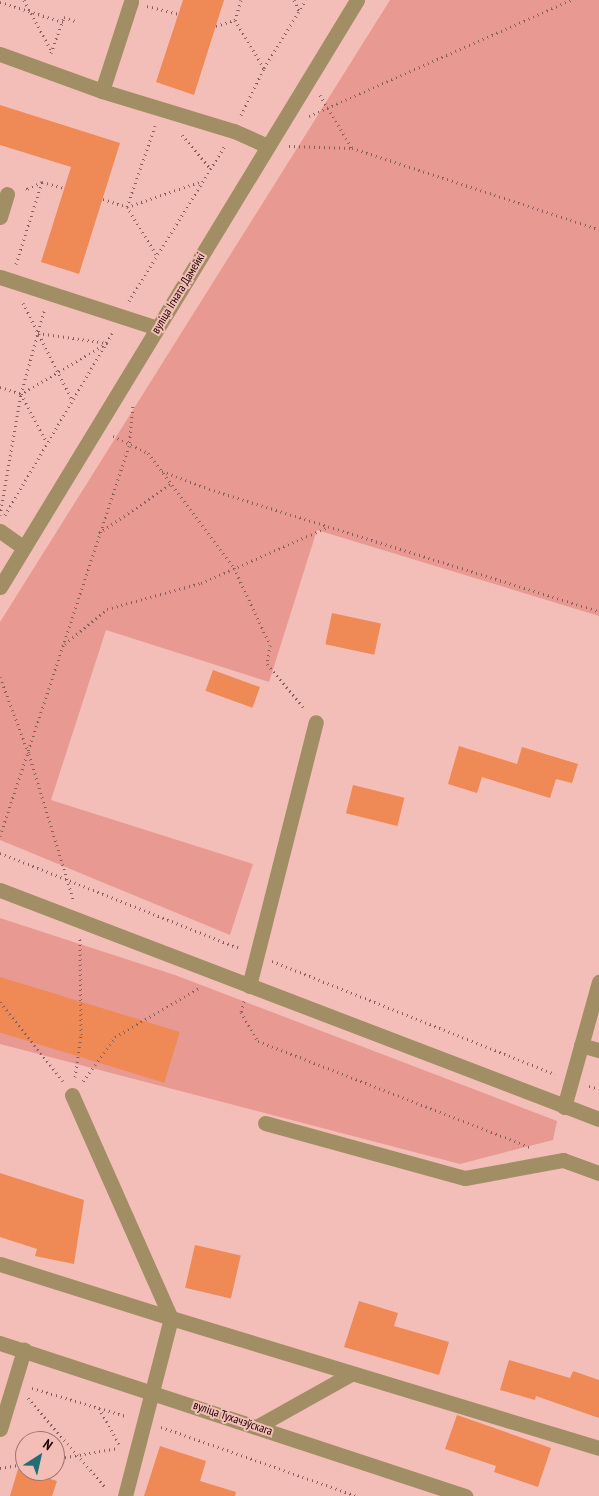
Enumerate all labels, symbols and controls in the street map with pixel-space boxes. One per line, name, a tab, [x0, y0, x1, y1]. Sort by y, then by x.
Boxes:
street label: вуліца Ігната Дамейкі	[148, 250, 208, 336]
street label: вуліца Тухачэўскага	[191, 1398, 275, 1438]
north arrow	[15, 1431, 65, 1481]
text: N	[40, 1435, 56, 1454]

